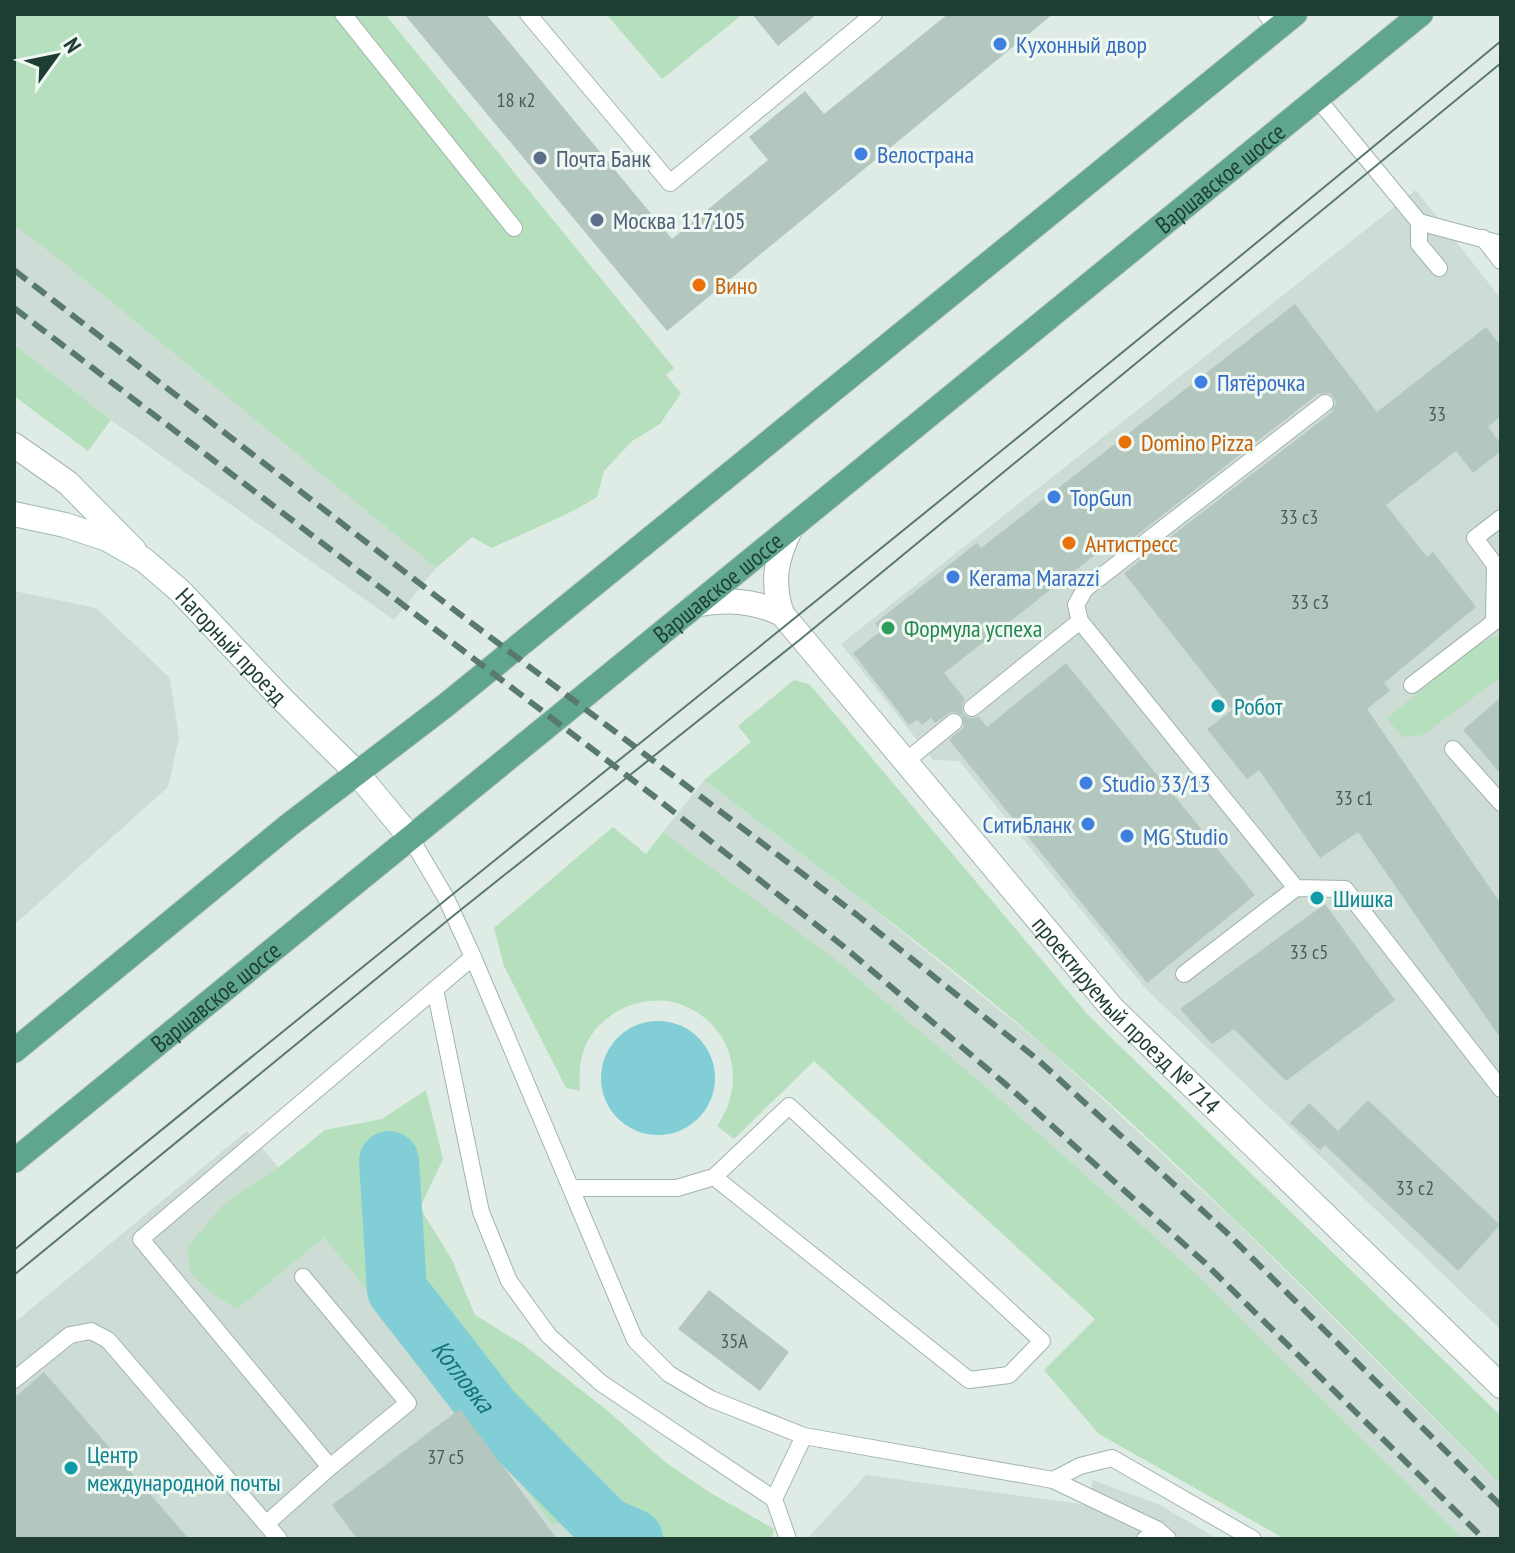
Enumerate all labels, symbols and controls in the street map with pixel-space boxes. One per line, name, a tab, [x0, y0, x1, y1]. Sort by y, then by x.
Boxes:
north arrow	[16, 16, 96, 96]
place label: Кухонный двор	[1016, 29, 1147, 60]
text: N	[58, 32, 88, 58]
marker: Кухонный двор	[991, 35, 1009, 53]
house number: 18 к2	[497, 87, 535, 113]
street label: Варшавское шоссе	[1149, 116, 1291, 240]
place label: Велострана	[877, 139, 974, 170]
place label: Почта Банк	[556, 143, 652, 174]
marker: Велострана	[852, 145, 870, 163]
marker: Почта Банк	[531, 149, 549, 167]
place label: Москва 117105	[613, 205, 746, 236]
marker: Москва 117105	[588, 211, 606, 229]
place label: Вино	[715, 270, 758, 301]
marker: Вино	[690, 276, 708, 294]
place label: Пятёрочка	[1217, 367, 1305, 398]
marker: Пятёрочка	[1192, 373, 1210, 391]
house number: 33	[1428, 401, 1446, 427]
place label: Domino Pizza	[1141, 427, 1254, 458]
marker: Domino Pizza	[1116, 433, 1134, 451]
place label: TopGun	[1070, 482, 1132, 513]
marker: TopGun	[1045, 488, 1063, 506]
house number: 33 с3	[1280, 504, 1318, 530]
street label: Варшавское шоссе	[646, 525, 789, 649]
place label: Антистресс	[1085, 528, 1178, 559]
marker: Антистресс	[1060, 534, 1078, 552]
place label: Kerama Marazzi	[969, 562, 1100, 593]
marker: Kerama Marazzi	[944, 568, 962, 586]
street label: Нагорный проезд	[169, 581, 295, 711]
house number: 33 с3	[1291, 589, 1329, 615]
place label: Формула успеха	[904, 613, 1042, 644]
marker: Формула успеха	[879, 619, 897, 637]
place label: Робот	[1234, 691, 1283, 722]
marker: Робот	[1209, 697, 1227, 715]
place label: Studio 33/13	[1102, 768, 1211, 799]
marker: Studio 33/13	[1077, 774, 1095, 792]
house number: 33 с1	[1335, 785, 1373, 811]
place label: СитиБланк	[983, 809, 1073, 840]
marker: СитиБланк	[1079, 815, 1097, 833]
place label: MG Studio	[1143, 821, 1228, 852]
marker: MG Studio	[1118, 827, 1136, 845]
place label: Шишка	[1333, 883, 1393, 914]
marker: Шишка	[1308, 889, 1326, 907]
street label: проектируемый проезд № 714	[1026, 909, 1227, 1121]
street label: Варшавское шоссе	[144, 935, 287, 1059]
house number: 33 с5	[1290, 939, 1328, 965]
house number: 33 с2	[1396, 1175, 1434, 1201]
house number: 35А	[720, 1328, 748, 1354]
water label: Котловка	[425, 1333, 503, 1420]
place label: Центр международной почты	[87, 1439, 281, 1498]
house number: 37 с5	[427, 1444, 465, 1470]
marker: Центр международной почты	[62, 1459, 80, 1477]

